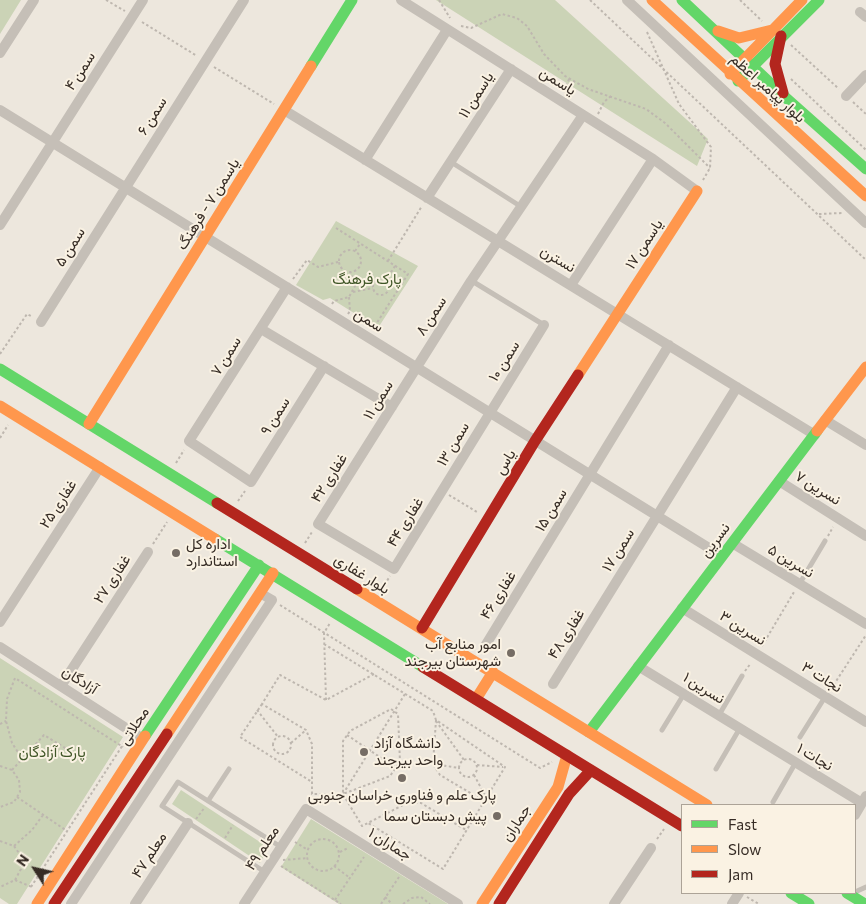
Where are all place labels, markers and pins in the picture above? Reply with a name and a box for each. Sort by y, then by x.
place label: اداره کل استاندارد [186,535,238,570]
marker: اداره کل استاندارد [170,547,182,559]
place label: امور منابع آب شهرستان بیرجند [404,635,501,670]
marker: امور منابع آب شهرستان بیرجند [505,647,517,659]
place label: دانشگاه آزاد واحد بیرجند [374,734,443,769]
marker: دانشگاه آزاد واحد بیرجند [358,746,370,758]
marker: پارک علم و فناوری خراسان جنوبی [396,772,408,784]
place label: پارک علم و فناوری خراسان جنوبی [308,786,496,804]
place label: پیش دبستان سما [384,807,487,825]
marker: پیش دبستان سما [491,810,503,822]

